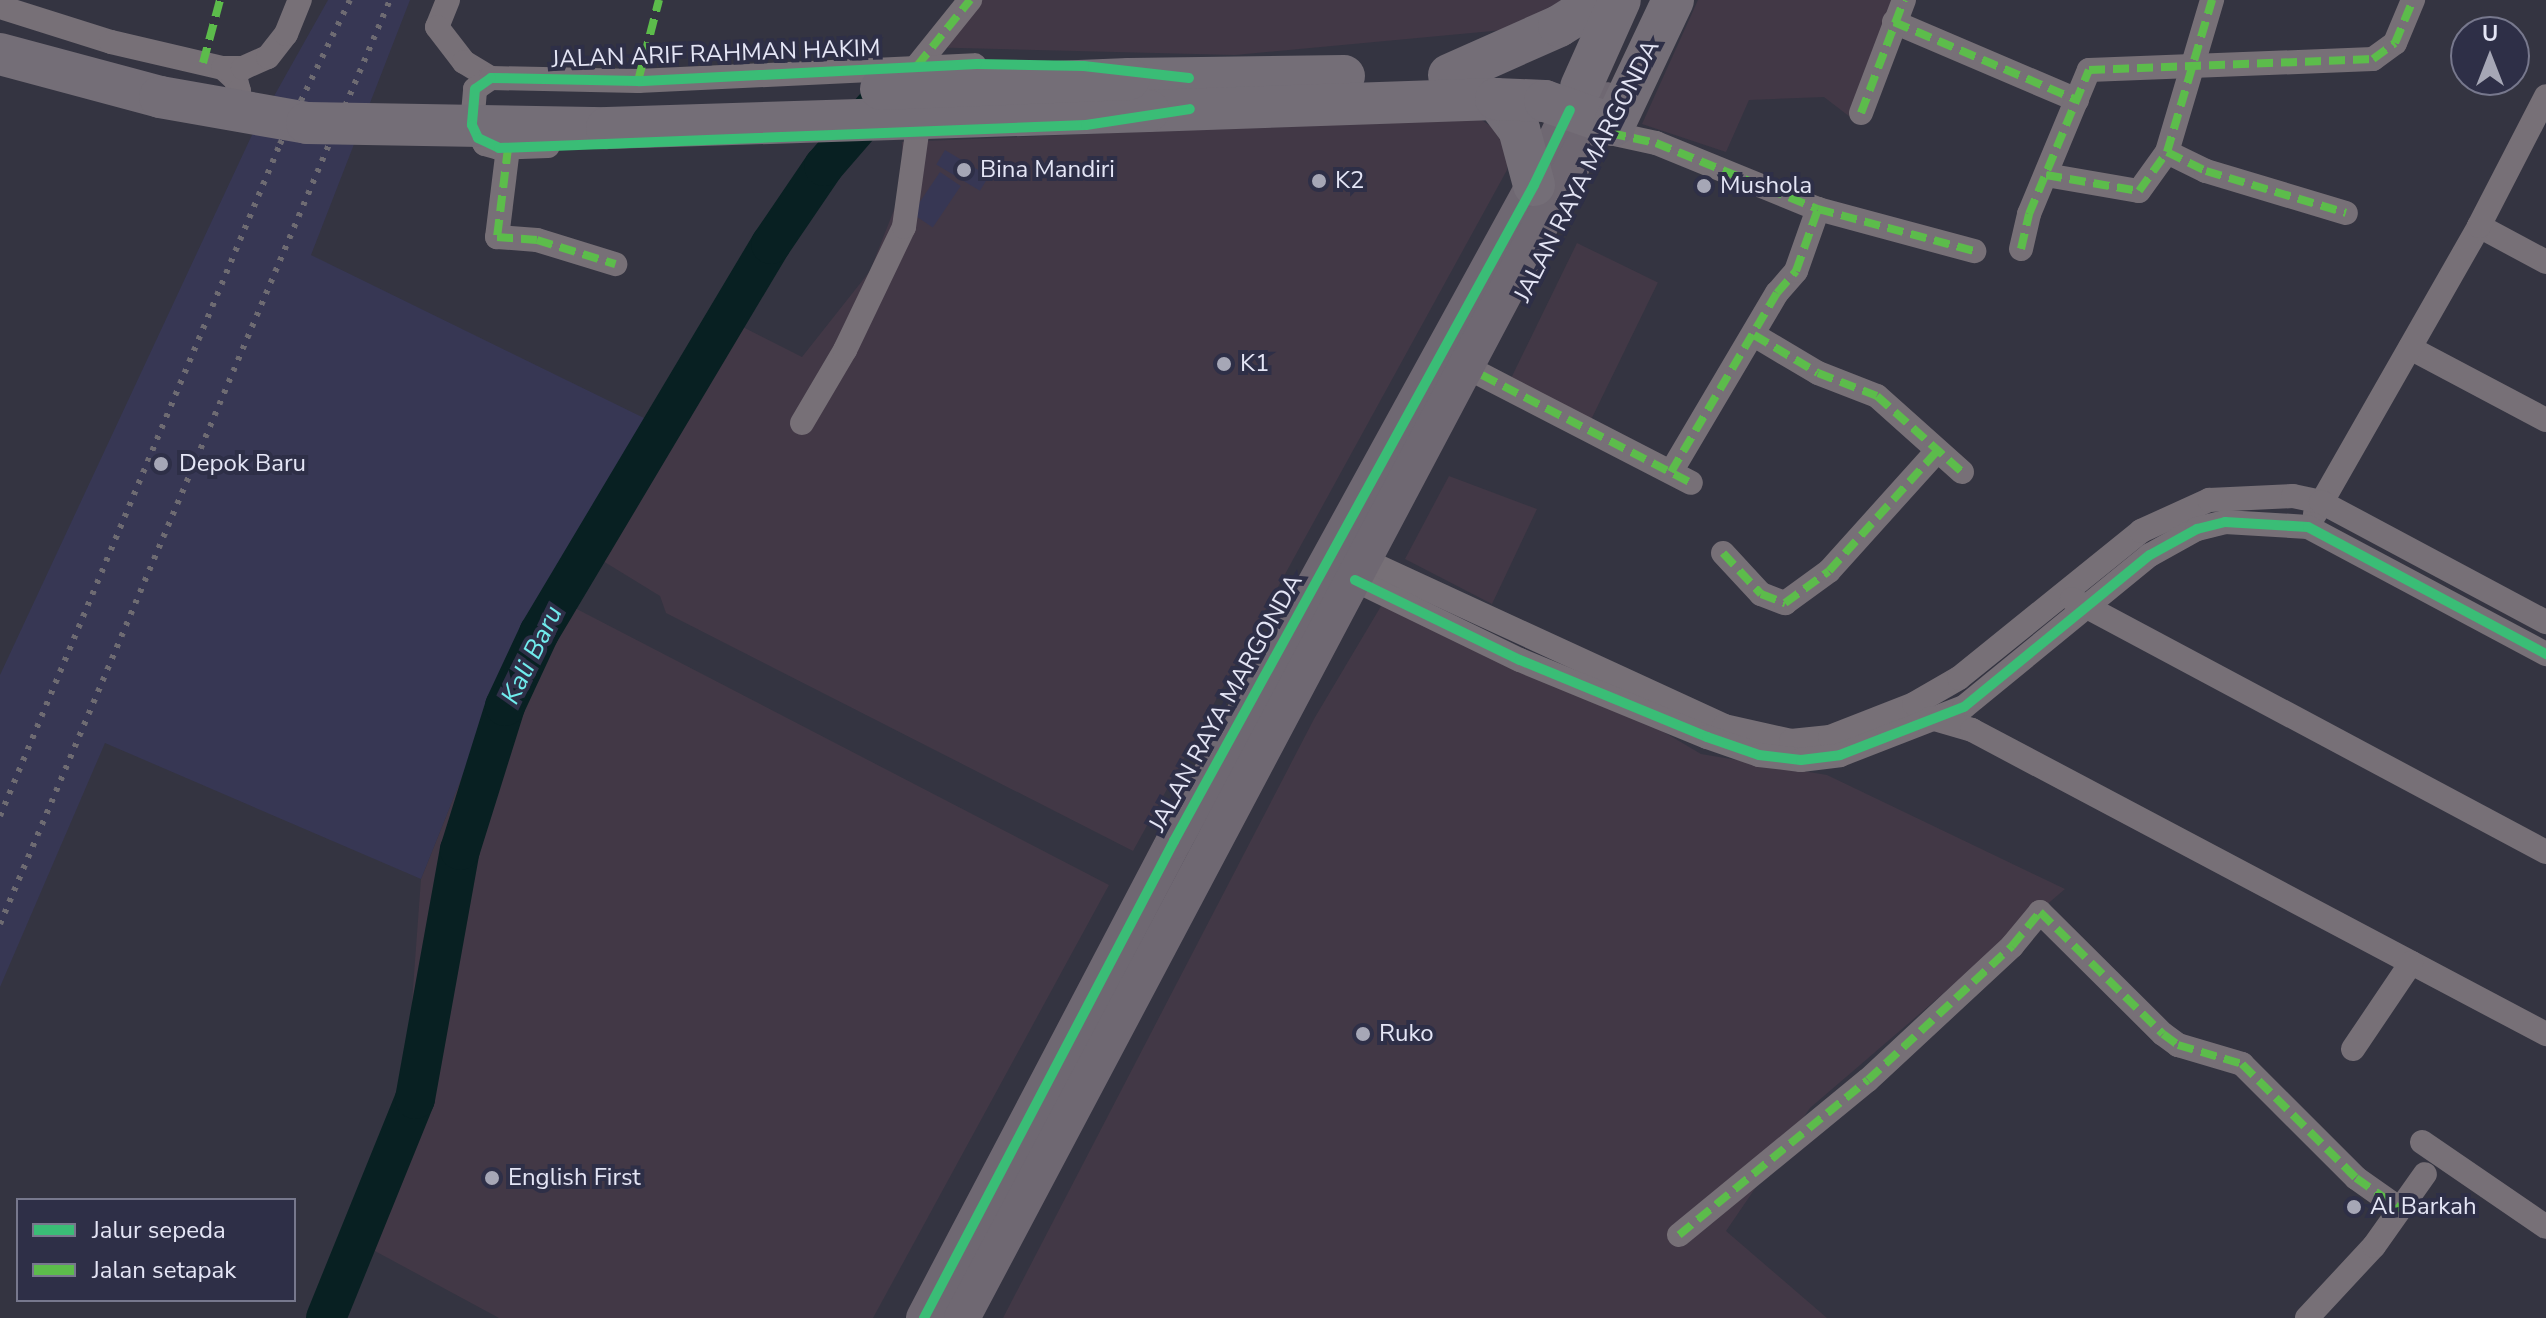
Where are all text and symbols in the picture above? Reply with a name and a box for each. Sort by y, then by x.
north arrow [2450,16,2530,96]
text: U [2482,19,2498,49]
street label: JALAN ARIF RAHMAN HAKIM [551,34,881,74]
street label: JALAN RAYA MARGONDA [1508,35,1666,307]
place label: Bina Mandiri [980,156,1115,184]
marker: Bina Mandiri [955,161,973,179]
place label: K2 [1335,167,1364,195]
marker: K2 [1310,172,1328,190]
place label: Mushola [1720,172,1812,200]
marker: Mushola [1695,177,1713,195]
place label: K1 [1240,350,1269,378]
marker: K1 [1215,355,1233,373]
place label: Depok Baru [179,450,306,478]
marker: Depok Baru [150,453,172,475]
street label: JALAN RAYA MARGONDA [1143,569,1309,837]
water label: Kali Baru [495,601,569,709]
place label: Ruko [1379,1020,1434,1048]
marker: Ruko [1354,1025,1372,1043]
place label: English First [508,1164,641,1192]
marker: English First [483,1169,501,1187]
place label: Al Barkah [2370,1193,2477,1221]
legend [16,1198,296,1302]
marker: Al Barkah [2345,1198,2363,1216]
text: Jalur sepeda [92,1214,226,1246]
text: Jalan setapak [92,1254,236,1286]

